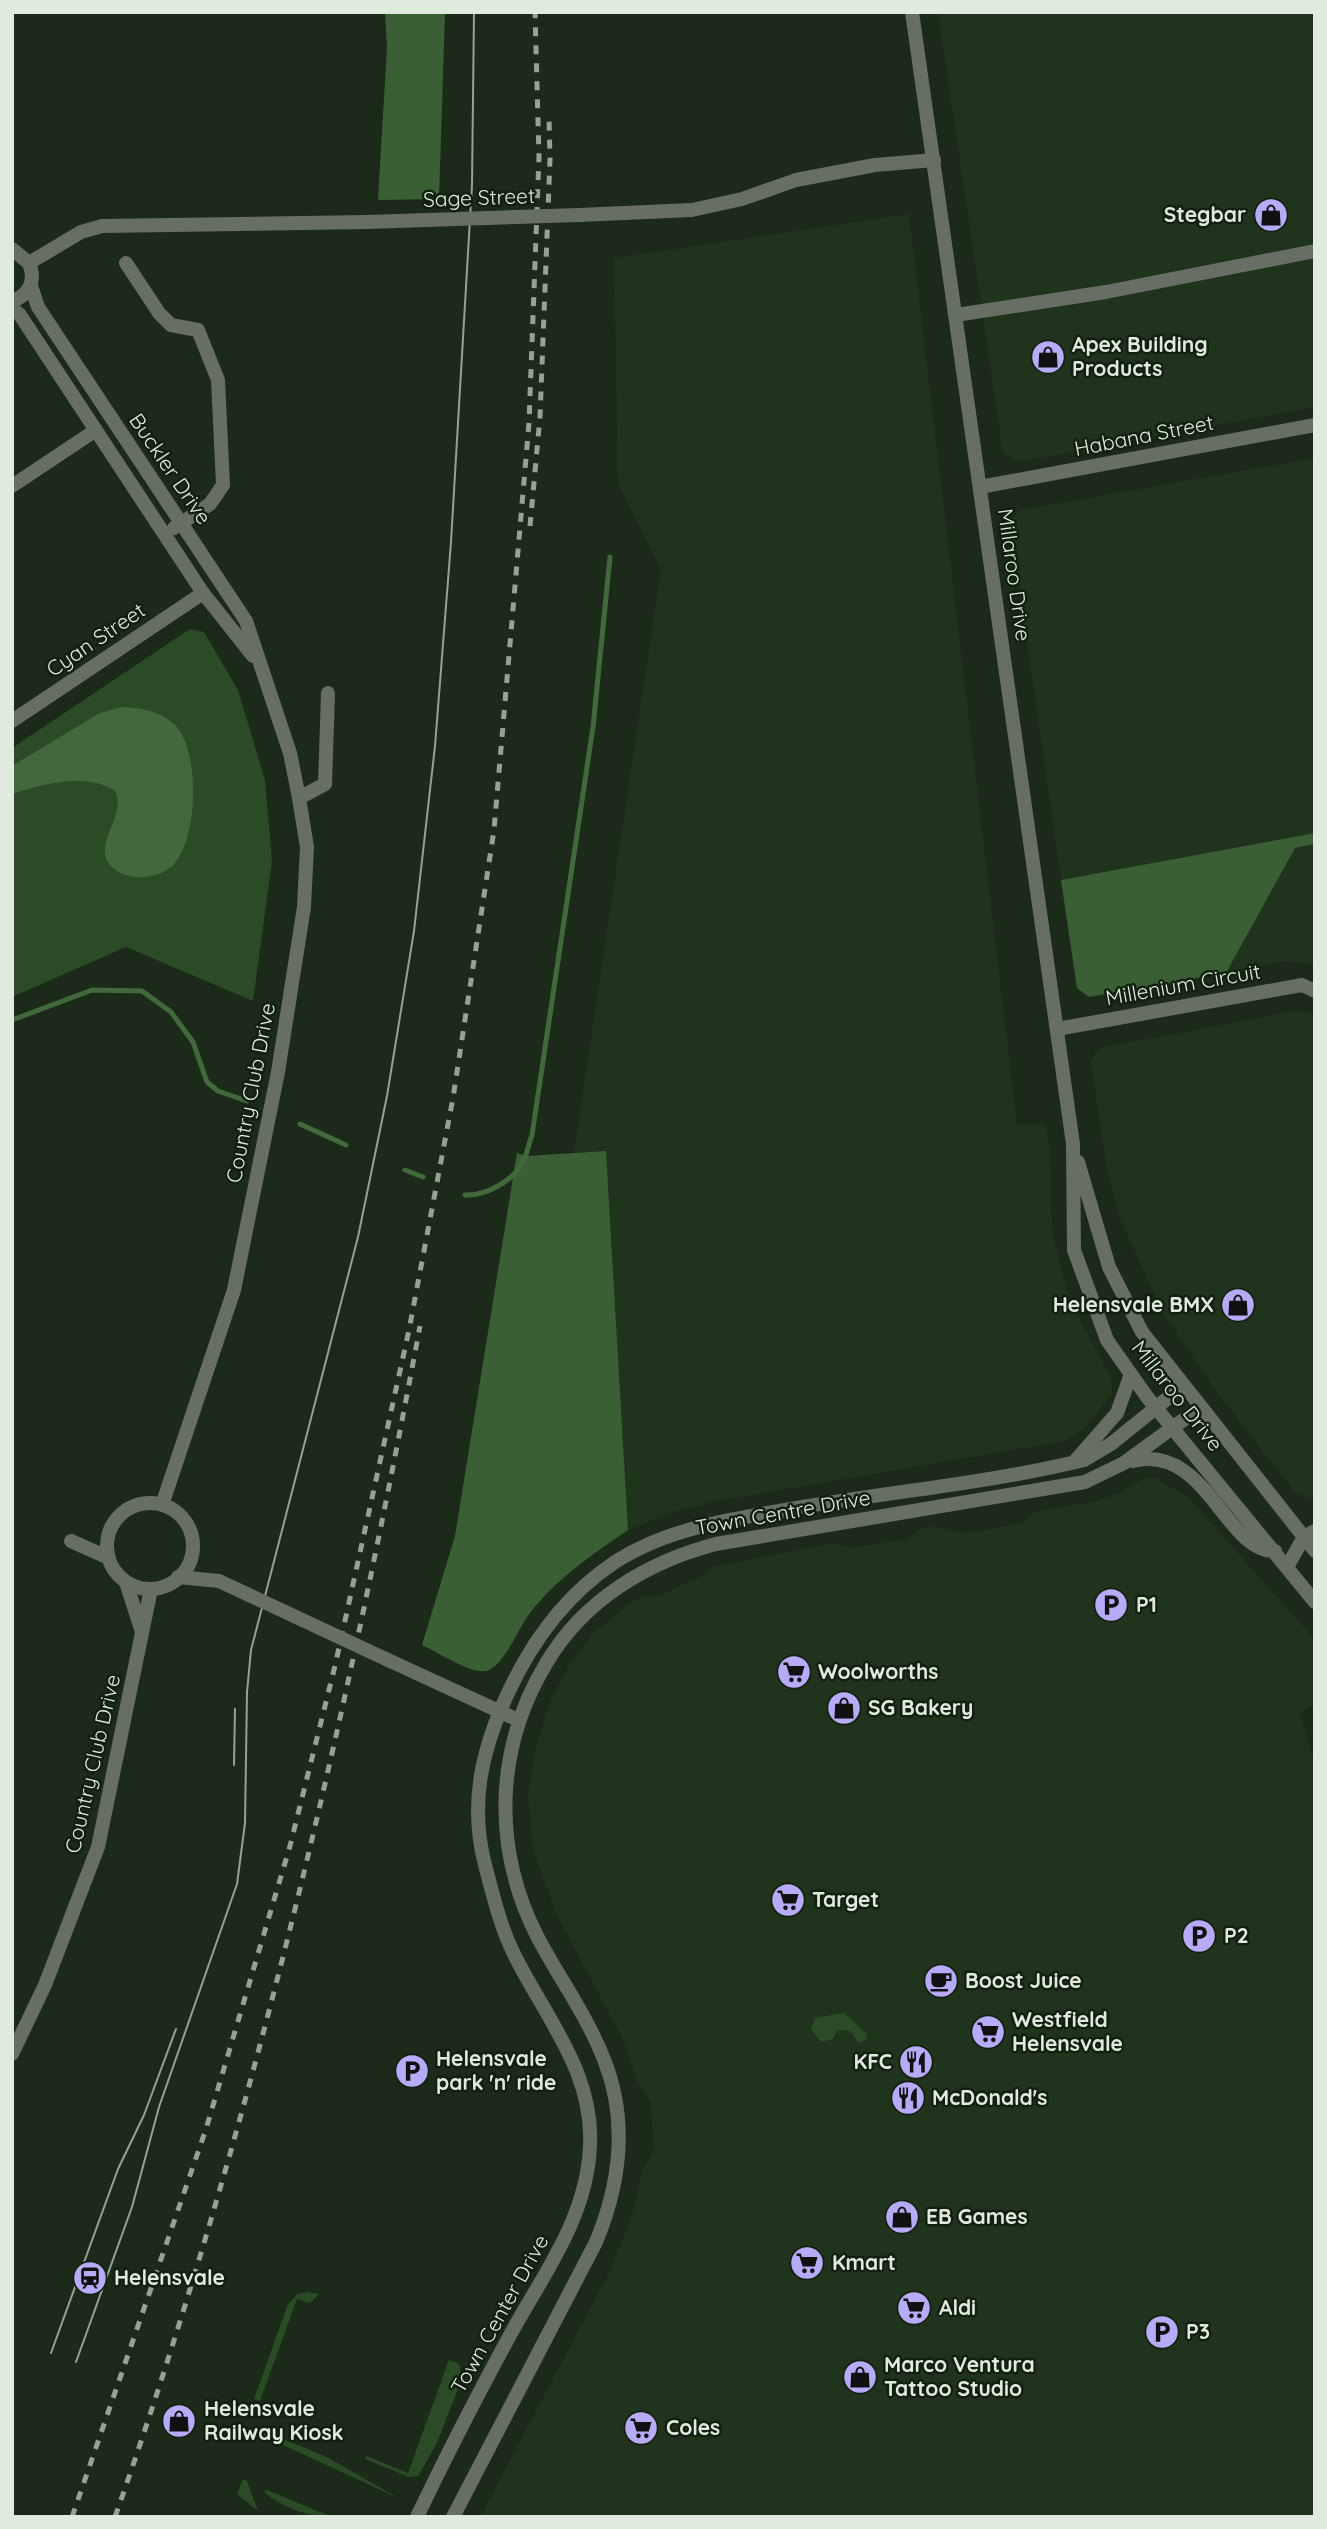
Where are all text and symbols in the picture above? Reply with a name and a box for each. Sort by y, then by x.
street label: Sage Street [422,182,535,212]
shop icon: Stegbar [1252,196,1290,234]
place label: Stegbar [1164,201,1246,227]
place label: Apex Building Products [1072,331,1208,381]
shop icon: Apex Building Products [1029,338,1067,376]
street label: Buckler Drive [124,408,218,529]
street label: Habana Street [1072,409,1216,461]
street label: Millaroo Drive [993,507,1037,643]
street label: Cyan Street [41,597,150,682]
street label: Millenium Circuit [1103,958,1262,1010]
street label: Country Club Drive [220,1001,280,1185]
shop icon: Helensvale BMX [1219,1286,1257,1324]
place label: Helensvale BMX [1053,1291,1214,1317]
street label: Millaroo Drive [1126,1335,1229,1456]
street label: Town Centre Drive [693,1484,872,1540]
parking icon: P1 [1092,1586,1130,1624]
place label: P1 [1136,1591,1157,1617]
supermarket icon: Woolworths [775,1653,813,1691]
place label: Woolworths [818,1658,938,1684]
street label: Country Club Drive [59,1672,125,1856]
shop icon: SG Bakery [825,1689,863,1727]
place label: SG Bakery [868,1694,973,1720]
supermarket icon: Target [769,1881,807,1919]
place label: Target [812,1886,879,1912]
parking icon: P2 [1180,1917,1218,1955]
place label: P2 [1224,1922,1249,1948]
cafe icon: Boost Juice [922,1962,960,2000]
place label: Boost Juice [965,1967,1082,1993]
place label: Westfield Helensvale [1012,2006,1123,2056]
supermarket icon: Westfield Helensvale [969,2013,1007,2051]
restaurant icon: KFC [897,2043,935,2081]
place label: Helensvale park 'n' ride [436,2045,556,2095]
place label: KFC [853,2048,892,2074]
parking icon: Helensvale park 'n' ride [393,2052,431,2090]
restaurant icon: McDonald's [889,2079,927,2117]
place label: McDonald's [932,2084,1047,2110]
shop icon: EB Games [883,2198,921,2236]
place label: EB Games [926,2203,1028,2229]
street label: Town Center Drive [445,2230,554,2397]
supermarket icon: Kmart [788,2244,826,2282]
place label: Kmart [832,2249,896,2275]
station icon: Helensvale [71,2259,109,2297]
place label: Helensvale [114,2264,225,2290]
supermarket icon: Aldi [895,2289,933,2327]
place label: Aldi [939,2294,976,2320]
parking icon: P3 [1143,2313,1181,2351]
place label: P3 [1186,2318,1210,2344]
place label: Marco Ventura Tattoo Studio [884,2351,1035,2401]
shop icon: Marco Ventura Tattoo Studio [841,2358,879,2396]
place label: Helensvale Railway Kiosk [204,2395,344,2445]
shop icon: Helensvale Railway Kiosk [160,2402,198,2440]
supermarket icon: Coles [622,2409,660,2447]
place label: Coles [666,2414,720,2440]

